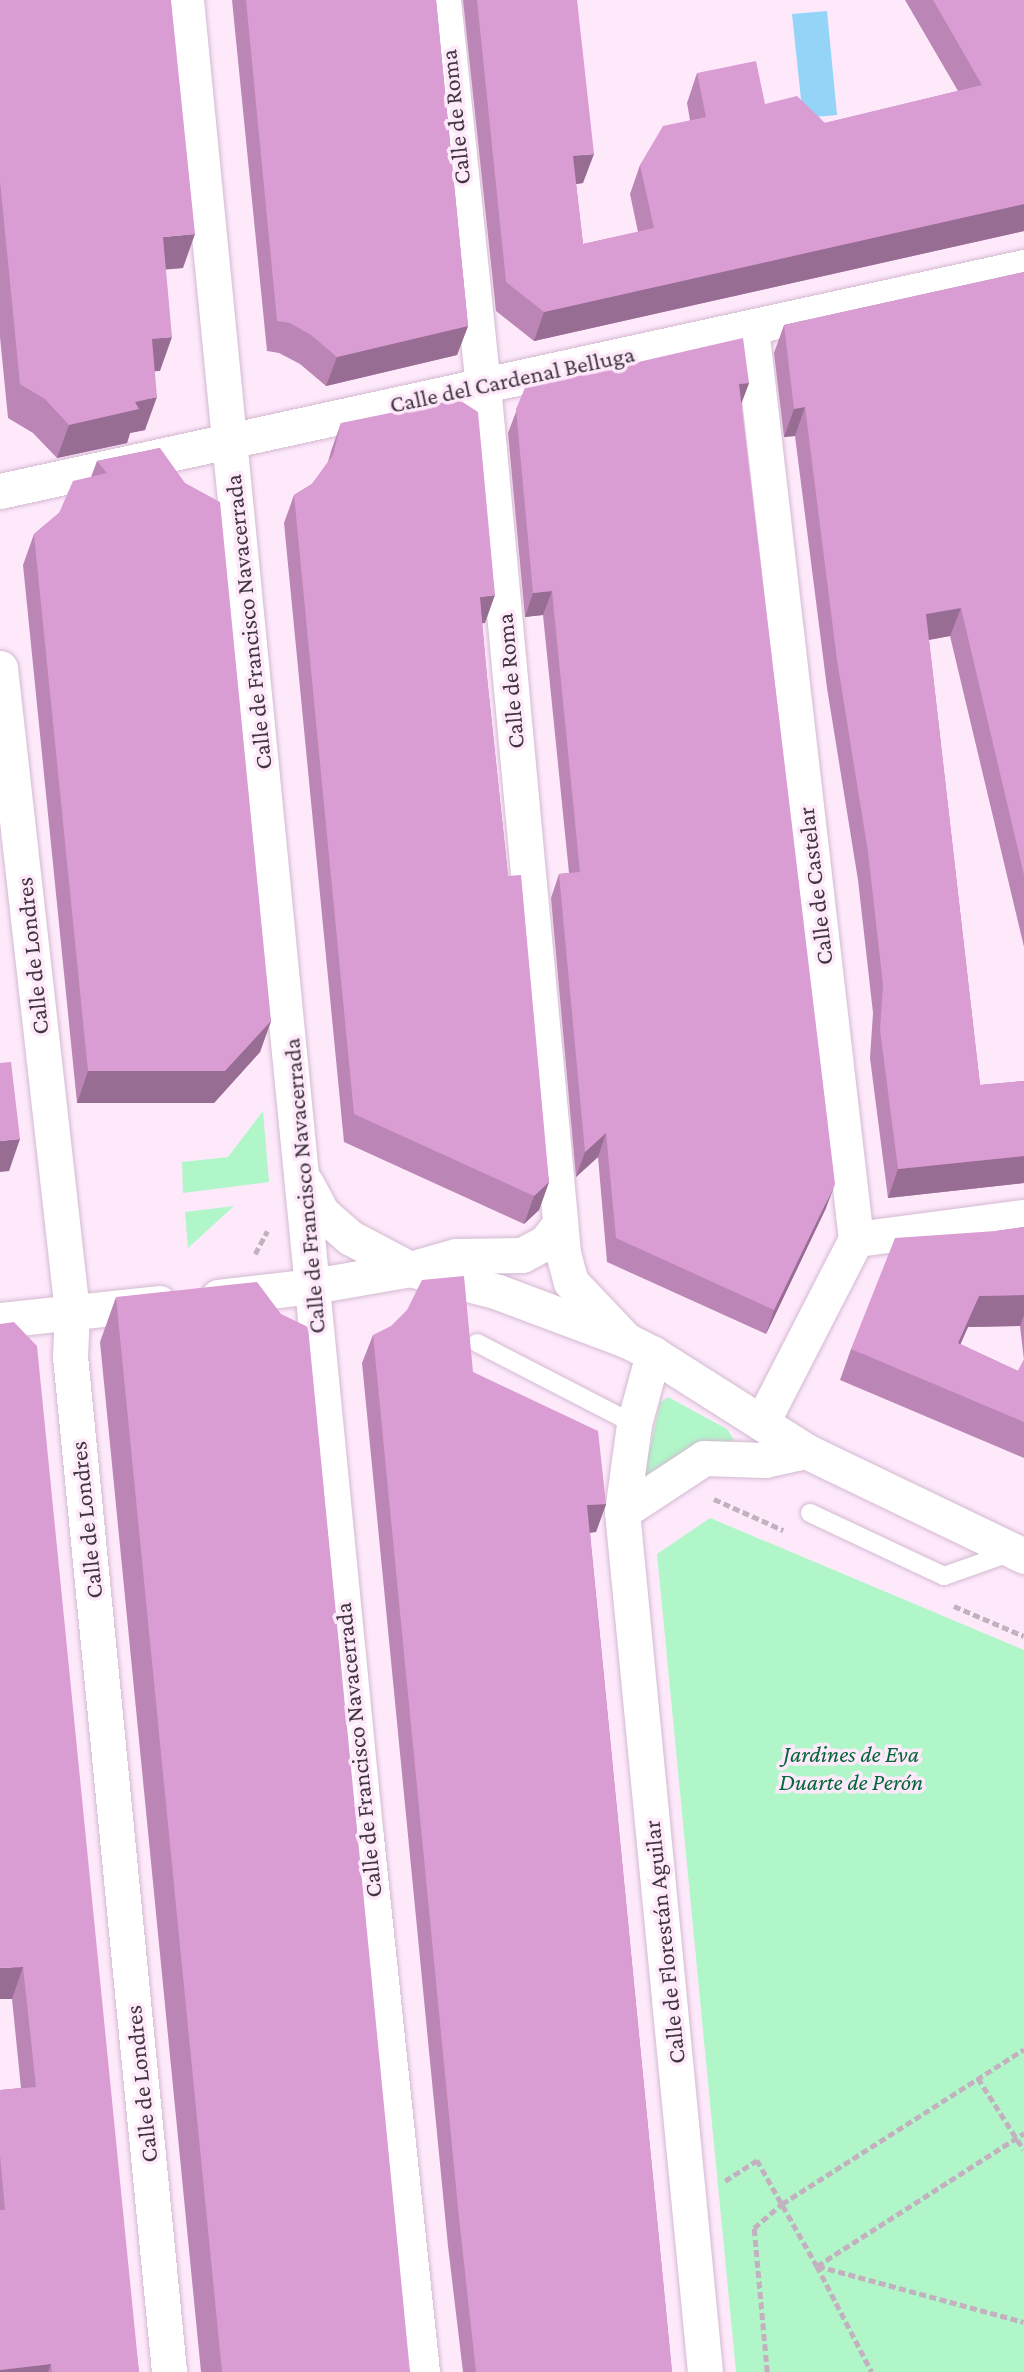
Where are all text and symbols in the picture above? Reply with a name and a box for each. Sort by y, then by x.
street label: Calle de Roma [434,48,476,186]
street label: Calle del Cardenal Belluga [387,339,637,419]
street label: Calle de Francisco Navacerrada [218,473,278,771]
street label: Calle de Roma [490,612,530,750]
street label: Calle de Castelar [791,805,839,967]
street label: Calle de Londres [9,876,55,1036]
street label: Calle de Francisco Navacerrada [277,1037,331,1335]
street label: Calle de Londres [63,1440,109,1600]
street label: Calle de Francisco Navacerrada [328,1601,388,1899]
park label: Jardines de Eva Duarte de Perón [779,1740,923,1796]
street label: Calle de Florestán Aguilar [637,1819,691,2065]
street label: Calle de Londres [118,2004,164,2164]

